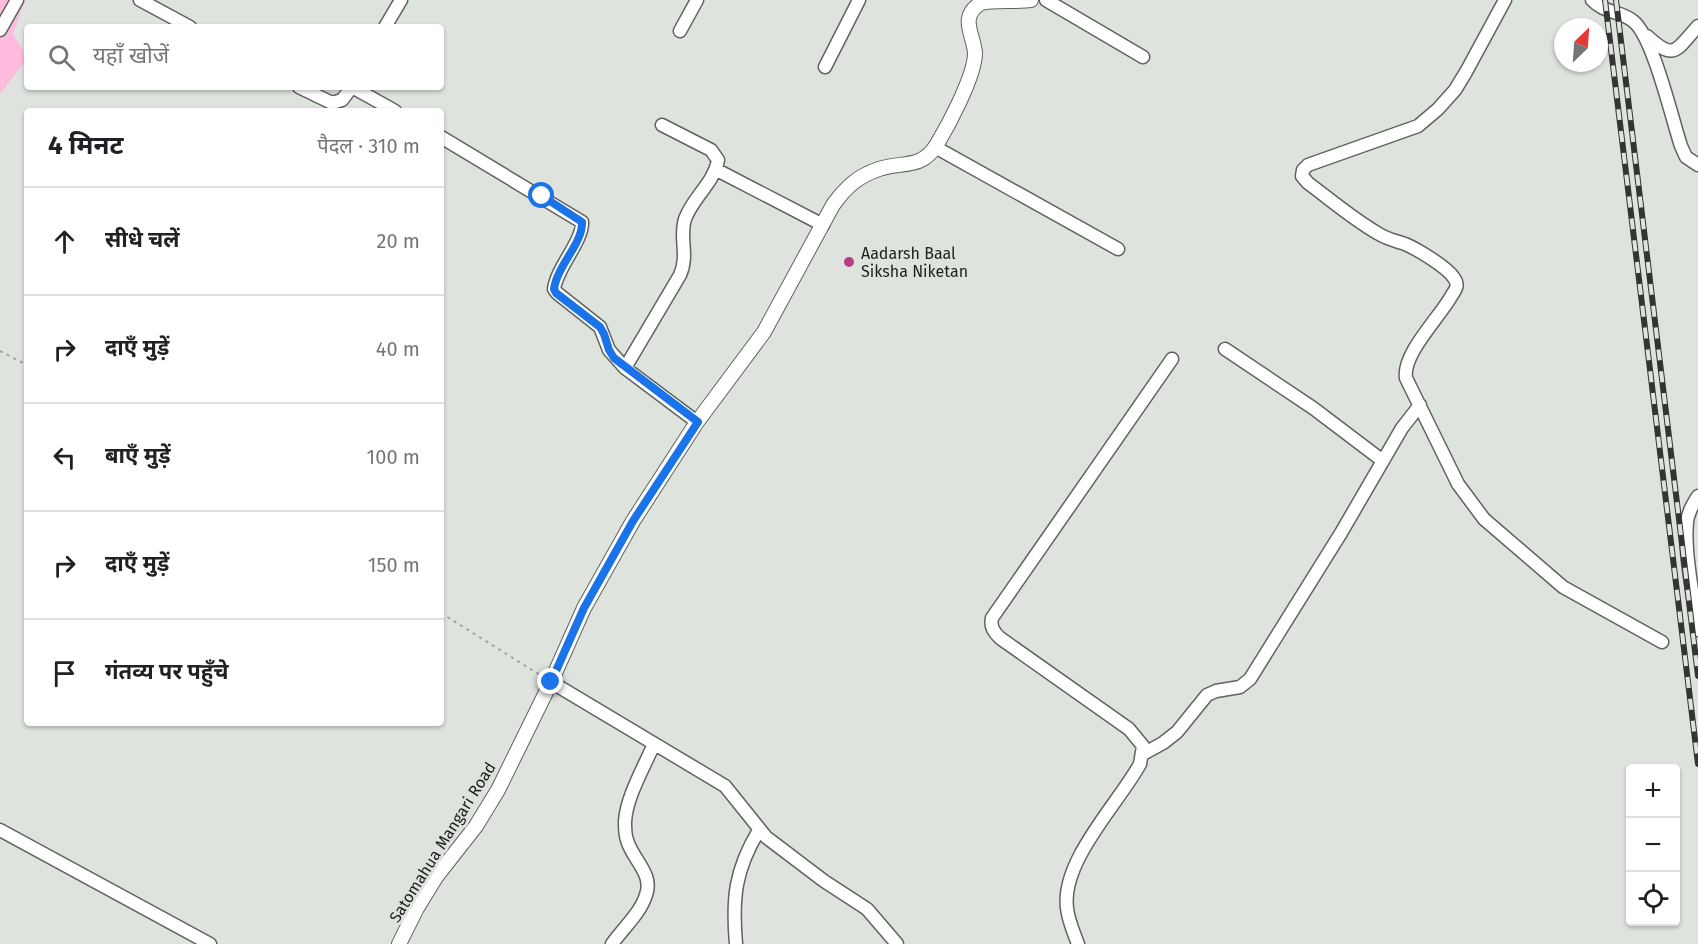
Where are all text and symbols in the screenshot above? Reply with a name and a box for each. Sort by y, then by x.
north arrow [1554,18,1608,72]
search box [24,24,444,90]
icon: search [45,41,78,74]
text: यहाँ खोजें [93,42,169,69]
text: 4 मिनट [48,130,123,161]
text: पैदल · 310 m [317,134,420,158]
route start [528,182,554,208]
icon: ahead [48,225,81,258]
text: सीधे चलें [105,226,180,253]
text: 20 m [377,229,420,253]
place label: Aadarsh Baal Siksha Niketan [861,244,968,281]
marker: Aadarsh Baal Siksha Niketan [842,255,856,269]
icon: right [48,333,81,366]
text: दाएँ मुड़ें [105,334,169,361]
text: 40 m [376,337,420,361]
icon: left [48,441,81,474]
text: बाएँ मुड़ें [105,442,171,469]
text: 100 m [367,445,420,469]
icon: right [48,549,81,582]
text: दाएँ मुड़ें [105,550,169,577]
text: 150 m [368,553,420,577]
icon: arrive [48,657,81,690]
text: गंतव्य पर पहुँचे [105,658,229,685]
route end [537,668,563,694]
street label: Satomahua Mangari Road [385,759,500,926]
map controls [1626,764,1680,926]
button: + [1626,764,1680,818]
button: − [1626,818,1680,872]
button: locate [1626,872,1680,926]

